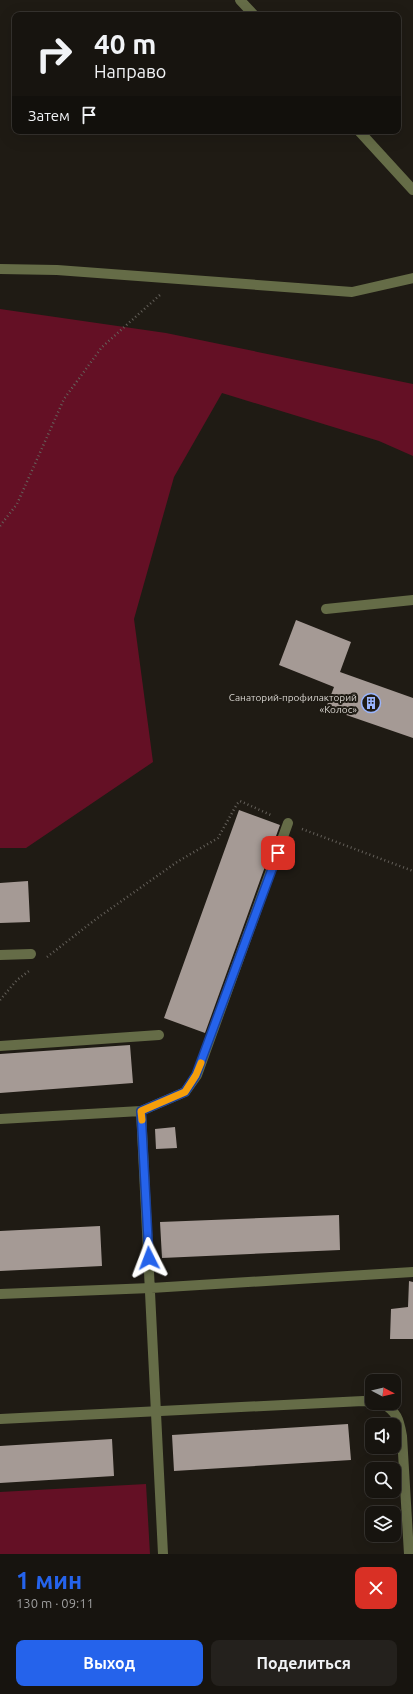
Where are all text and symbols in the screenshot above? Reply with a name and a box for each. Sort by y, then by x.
icon: right [28,28,80,80]
text: 40 m [94,28,156,59]
text: Направо [94,61,166,81]
icon: arrive [78,104,100,126]
text: Затем [28,107,70,124]
place label: Санаторий-профилакторий «Колос» [229,692,357,715]
building icon: Санаторий-профилакторий «Колос» [360,692,382,714]
pin [261,836,295,870]
icon: arrive [267,842,289,864]
position arrow [128,1237,170,1279]
north arrow [365,1374,401,1410]
map controls [365,1374,401,1542]
button: sound [365,1418,401,1454]
button: search [365,1462,401,1498]
button: layers [365,1506,401,1542]
text: 1 мин [16,1567,82,1594]
button: close [355,1567,397,1609]
text: 130 m · 09:11 [16,1596,94,1610]
button: Выход [16,1640,203,1686]
button: Поделиться [211,1640,397,1686]

